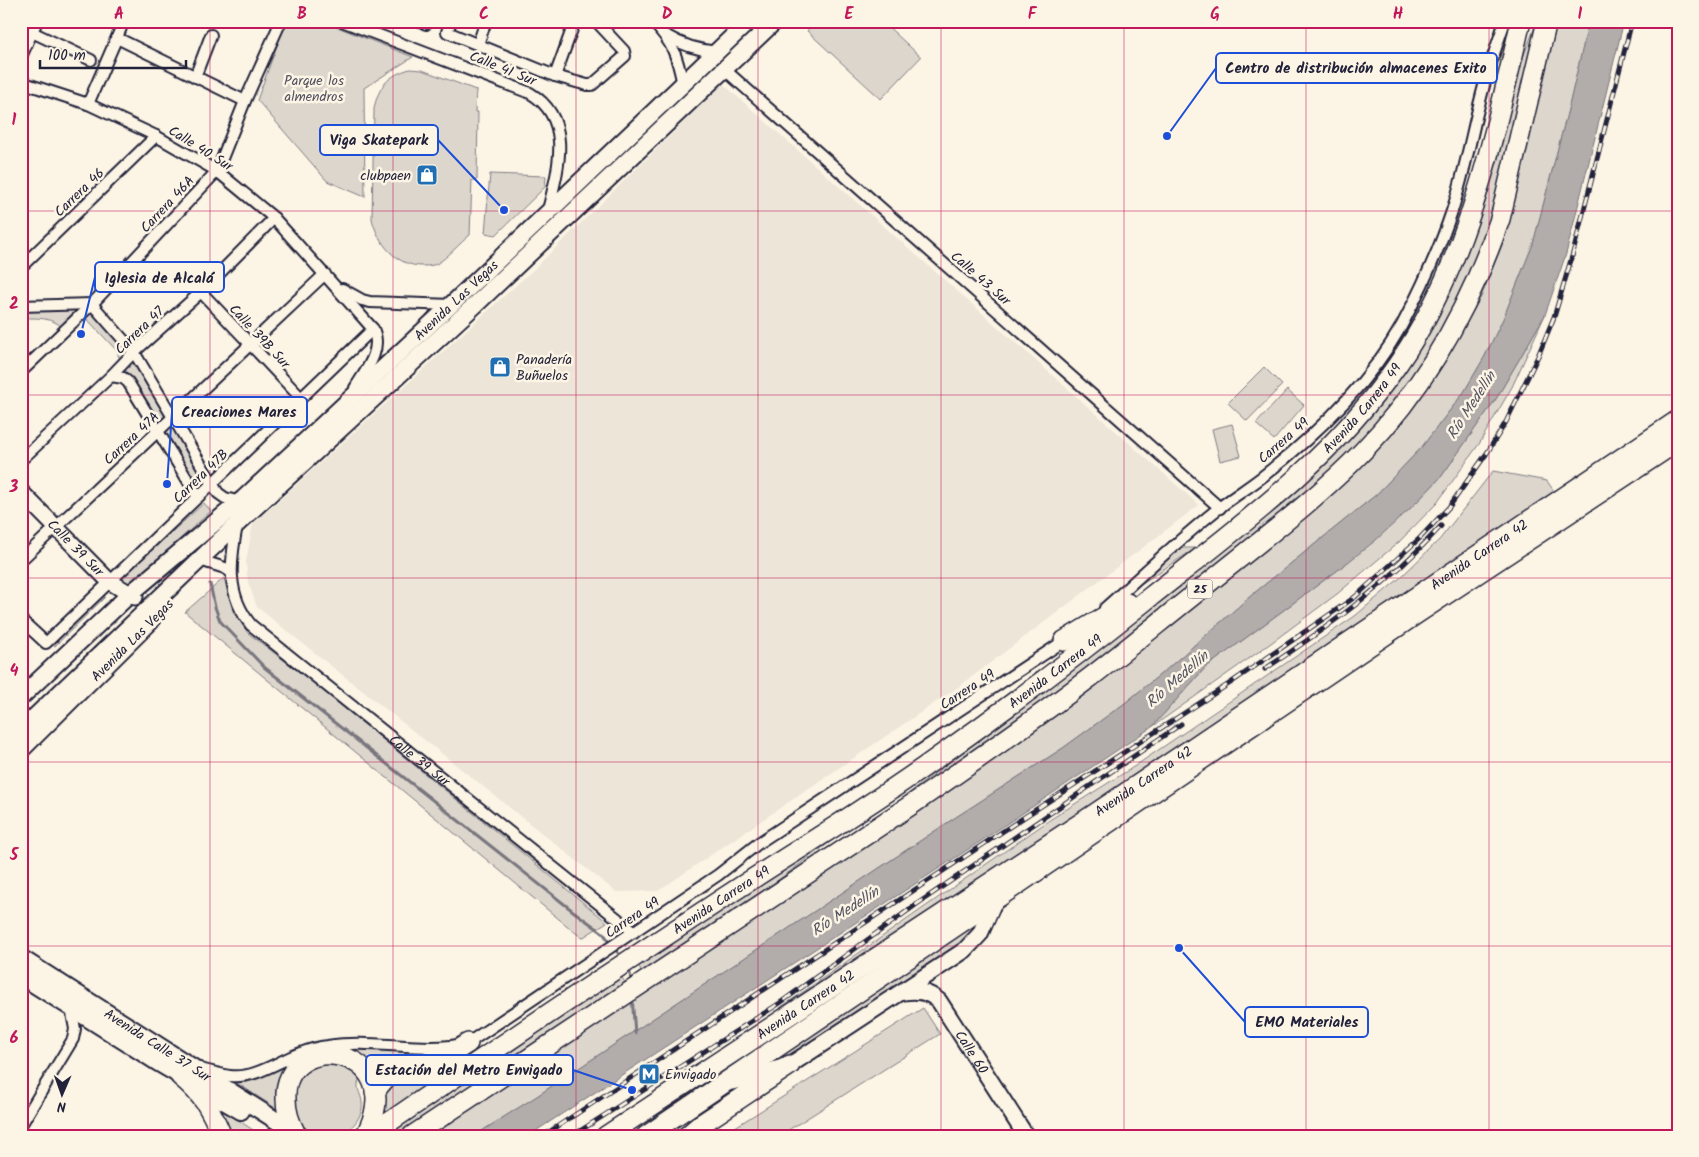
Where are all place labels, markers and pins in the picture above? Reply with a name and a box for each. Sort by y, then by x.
callout: Centro de distribución almacenes Exito [1216,53,1497,83]
callout: Viga Skatepark [320,125,438,155]
shop icon: clubpaen [415,163,439,187]
place label: clubpaen [360,165,411,187]
callout: Iglesia de Alcalá [95,262,224,292]
place label: Panadería Buñuelos [516,349,572,387]
shop icon: Panadería Buñuelos [488,355,512,379]
callout: Creaciones Mares [172,397,307,427]
callout: EMO Materiales [1245,1007,1368,1037]
callout: Estación del Metro Envigado [366,1055,573,1085]
metro station icon: Envigado [637,1062,661,1086]
place label: Envigado [665,1064,716,1086]

